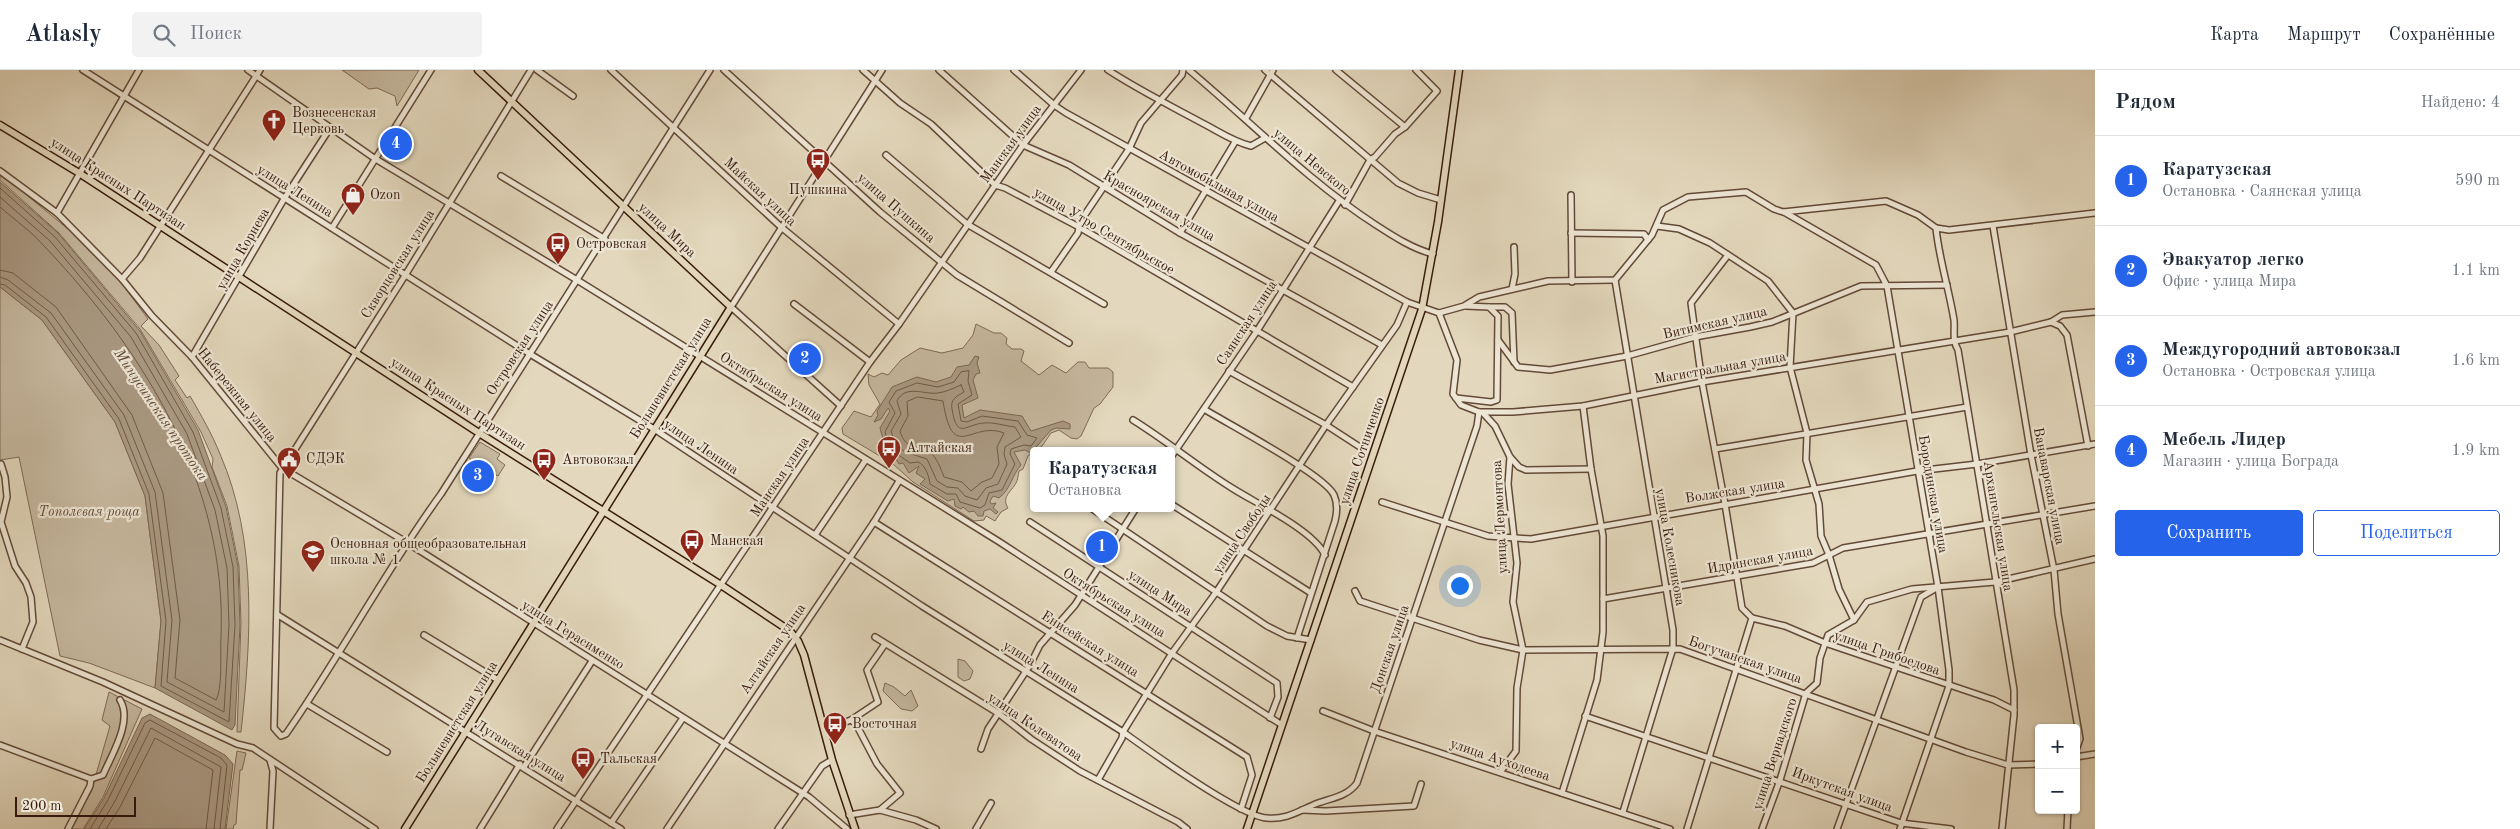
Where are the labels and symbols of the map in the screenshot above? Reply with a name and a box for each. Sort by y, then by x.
street label: Манская улица [978,102,1044,186]
place label: Вознесенская Церковь [292,106,376,136]
church icon: Вознесенская Церковь [261,108,287,142]
pin: 4 [380,125,412,163]
street label: улица Невского [1271,126,1353,198]
street label: улица Красных Партизан [48,135,188,233]
bus stop icon: Пушкина [805,147,831,181]
street label: Автомобильная улица [1157,147,1281,225]
street label: Майская улица [721,155,799,229]
street label: улица Ленина [254,162,336,220]
street label: Красноярская улица [1101,168,1217,244]
street label: улица Пушкина [854,171,938,245]
shop icon: Ozon [340,182,366,216]
place label: Пушкина [789,183,847,197]
street label: улица Утро Сентябрьское [1031,185,1177,277]
place label: Ozon [370,188,401,202]
street label: улица Мира [635,200,699,260]
street label: улица Корнева [214,206,272,292]
street label: Скворцовская улица [359,207,437,321]
bus stop icon: Островская [545,231,571,265]
place label: Островская [576,237,647,251]
street label: Саянская улица [1214,278,1280,368]
street label: Островская улица [484,298,556,398]
street label: Витимская улица [1662,304,1769,342]
street label: Большевистская улица [628,315,714,441]
pin: 2 [789,340,821,378]
street label: Набережная улица [195,345,279,445]
water label: Минусинская протока [110,346,210,484]
street label: Магистральная улица [1653,349,1787,386]
street label: Октябрьская улица [717,350,825,424]
street label: улица Красных Партизан [388,355,528,453]
street label: улица Сотниченко [1337,395,1387,507]
street label: улица Ленина [661,417,741,477]
street label: Ванаварская улица [2031,426,2067,546]
street label: Манская улица [748,434,812,520]
street label: Бородинская улица [1916,434,1950,554]
bus stop icon: Алтайская [876,435,902,469]
place label: Алтайская [906,441,972,455]
public building icon: СДЭК [276,446,302,480]
bus stop icon: Автовокзал [531,447,557,481]
place label: СДЭК [306,452,345,466]
place label: Автовокзал [562,453,634,467]
pin: 3 [462,457,494,495]
street label: улица Лермонтова [1490,460,1510,574]
street label: Архангельская улица [1981,460,2015,592]
street label: Волжская улица [1684,476,1786,506]
street label: улица Колесникова [1653,487,1687,607]
street label: улица Свободы [1210,492,1274,576]
park label: Тополевая роща [38,505,140,520]
bus stop icon: Манская [679,528,705,562]
pin: 1 [1086,528,1118,566]
place label: Манская [710,534,764,548]
place label: Основная общеобразовательная школа № 1 [330,537,526,567]
school or university icon: Основная общеобразовательная школа № 1 [300,539,326,573]
street label: Идринская улица [1706,544,1814,576]
street label: Октябрьская улица [1060,566,1168,640]
street label: улица Мира [1126,567,1195,619]
your location [1447,573,1473,599]
street label: улица Герасименко [519,598,627,672]
street label: Алтайская улица [738,601,808,697]
street label: Донская улица [1368,603,1412,695]
street label: Енисейская улица [1039,608,1141,680]
street label: улица Грибоедова [1832,628,1942,678]
street label: Богучанская улица [1686,634,1804,686]
street label: улица Ленина [1000,638,1082,696]
street label: Большевистская улица [414,659,500,785]
street label: улица Колеватова [985,690,1085,764]
street label: улица Вернадского [1750,696,1800,812]
bus stop icon: Восточная [822,711,848,745]
street label: Лугавская улица [472,717,568,785]
place label: Восточная [852,717,917,731]
street label: улица Ауходеева [1448,736,1552,784]
bus stop icon: Тальская [570,746,596,780]
place label: Тальская [600,752,657,766]
street label: Иркутская улица [1790,765,1894,815]
scale bar [15,794,136,817]

